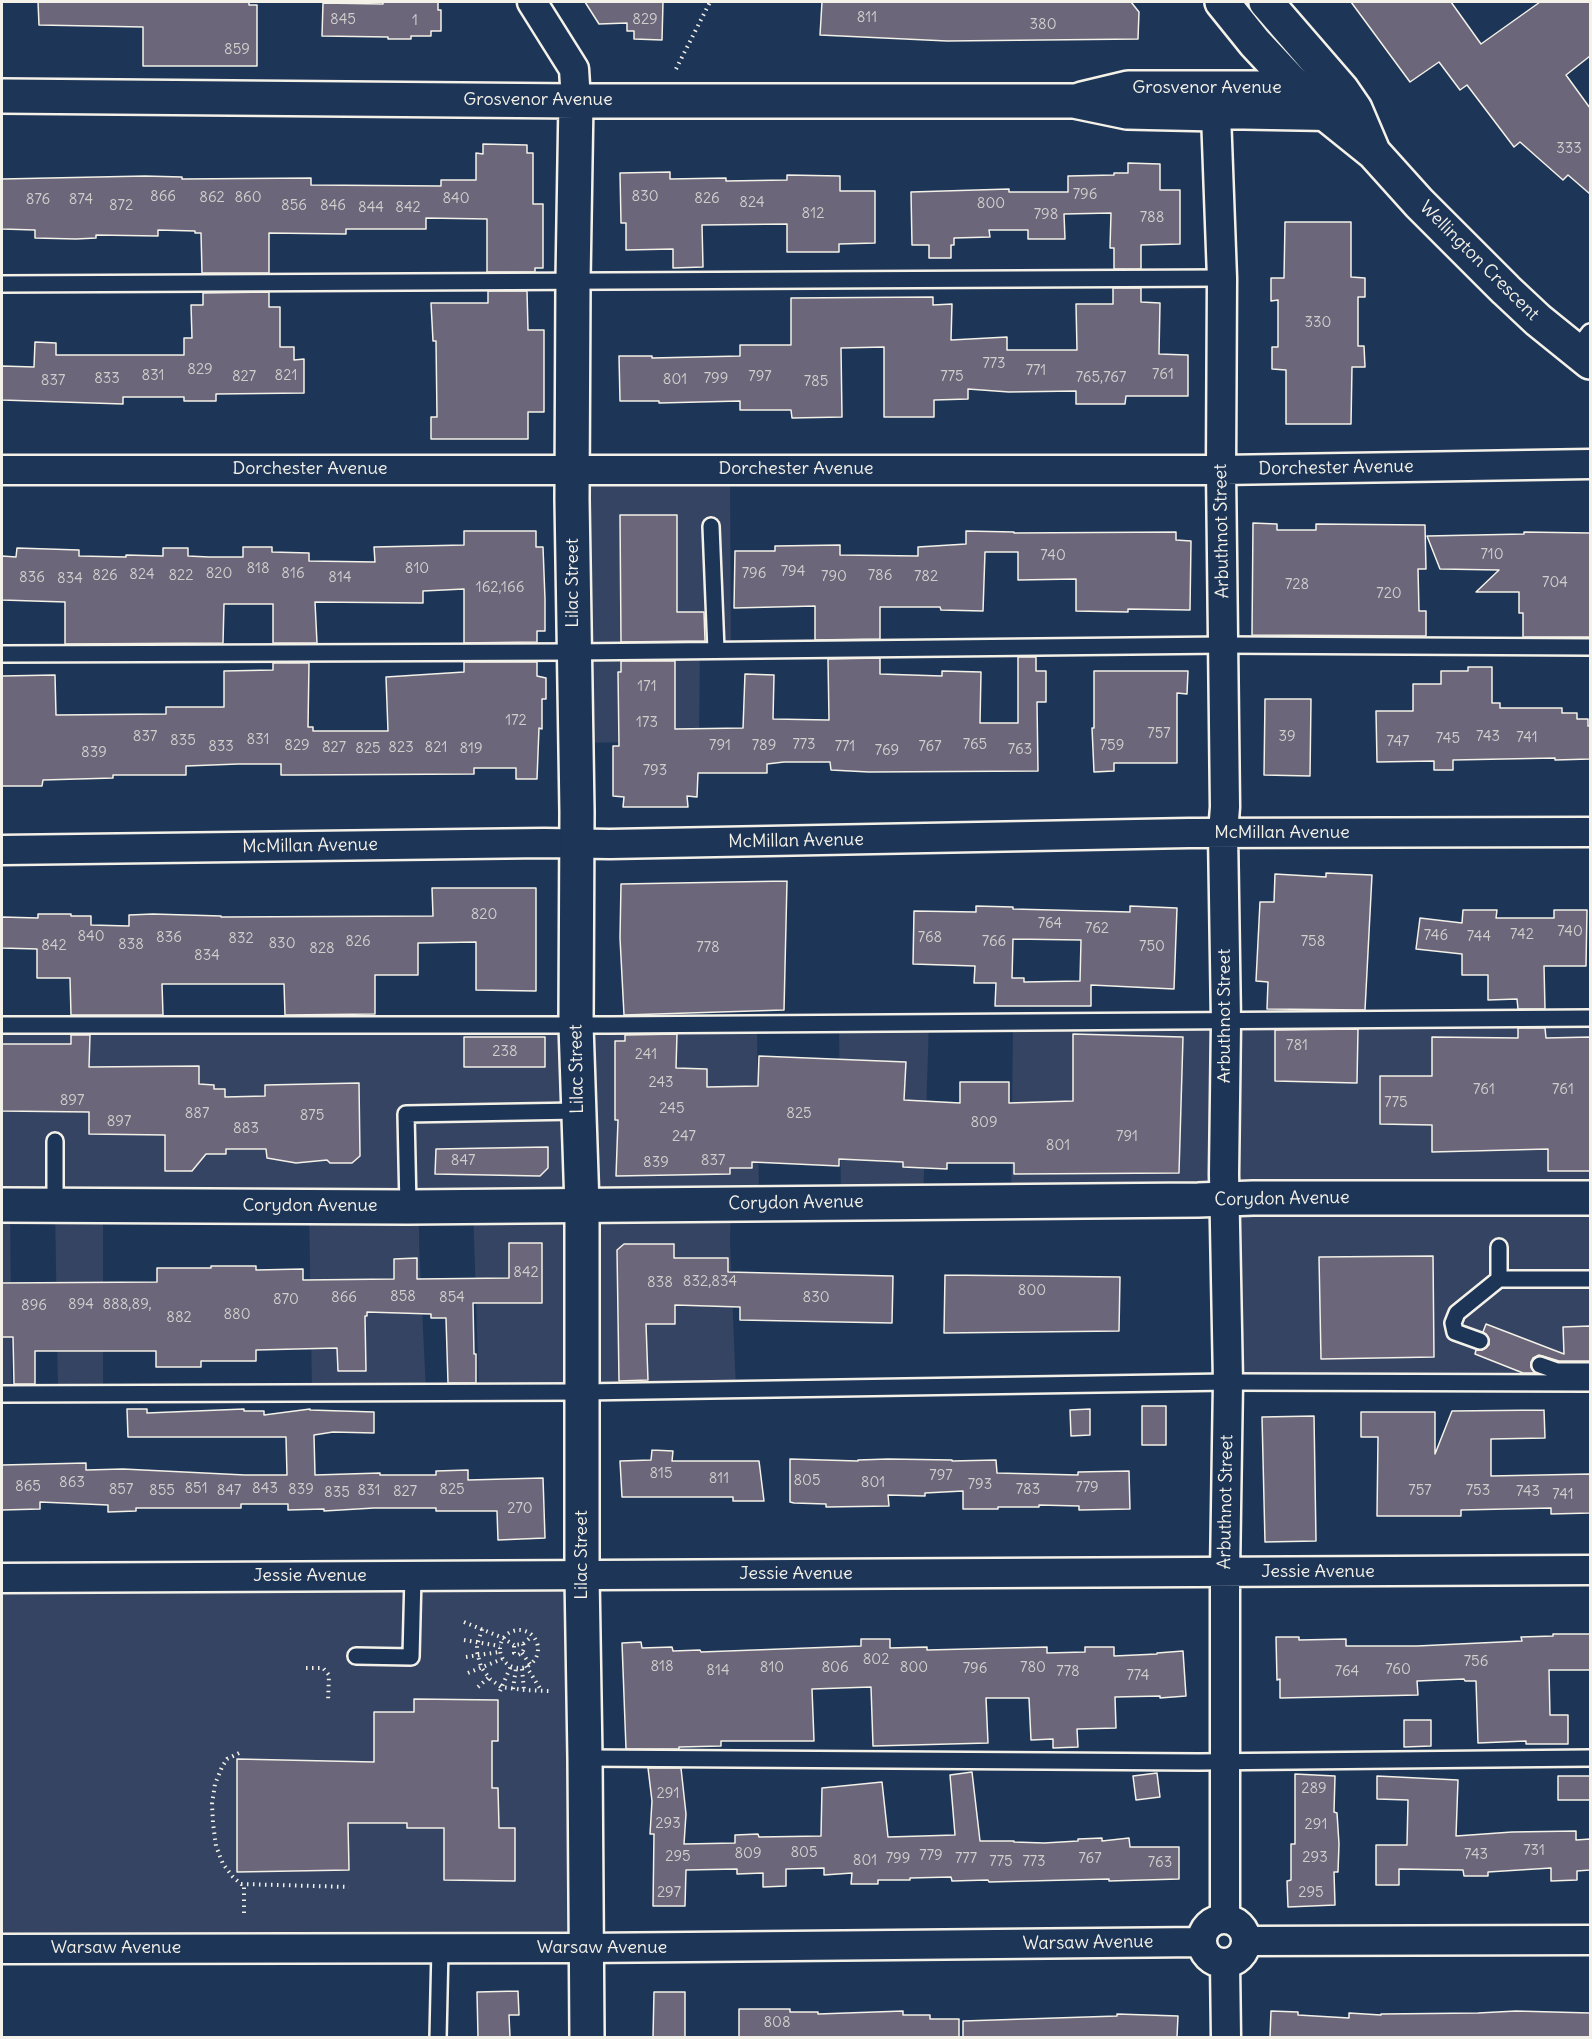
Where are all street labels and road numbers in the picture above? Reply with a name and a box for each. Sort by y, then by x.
street label: Grosvenor Avenue [1132,77,1282,99]
street label: Grosvenor Avenue [463,89,613,111]
street label: Wellington Crescent [1415,197,1543,325]
street label: Dorchester Avenue [1258,456,1414,480]
street label: Dorchester Avenue [232,458,388,480]
street label: Dorchester Avenue [718,458,874,480]
street label: Arbuthnot Street [1210,464,1234,598]
street label: Lilac Street [562,538,584,628]
street label: McMillan Avenue [1214,822,1350,844]
street label: McMillan Avenue [728,829,864,853]
street label: McMillan Avenue [242,834,378,858]
street label: Arbuthnot Street [1214,949,1236,1083]
street label: Lilac Street [565,1024,589,1114]
street label: Corydon Avenue [1214,1187,1350,1211]
street label: Corydon Avenue [728,1191,864,1215]
street label: Corydon Avenue [242,1195,378,1217]
street label: Arbuthnot Street [1214,1435,1238,1569]
street label: Lilac Street [571,1510,593,1600]
street label: Jessie Avenue [1261,1561,1375,1583]
street label: Jessie Avenue [739,1563,853,1585]
street label: Jessie Avenue [253,1565,367,1587]
street label: Warsaw Avenue [1023,1931,1153,1955]
street label: Warsaw Avenue [51,1937,181,1959]
street label: Warsaw Avenue [537,1937,667,1959]

